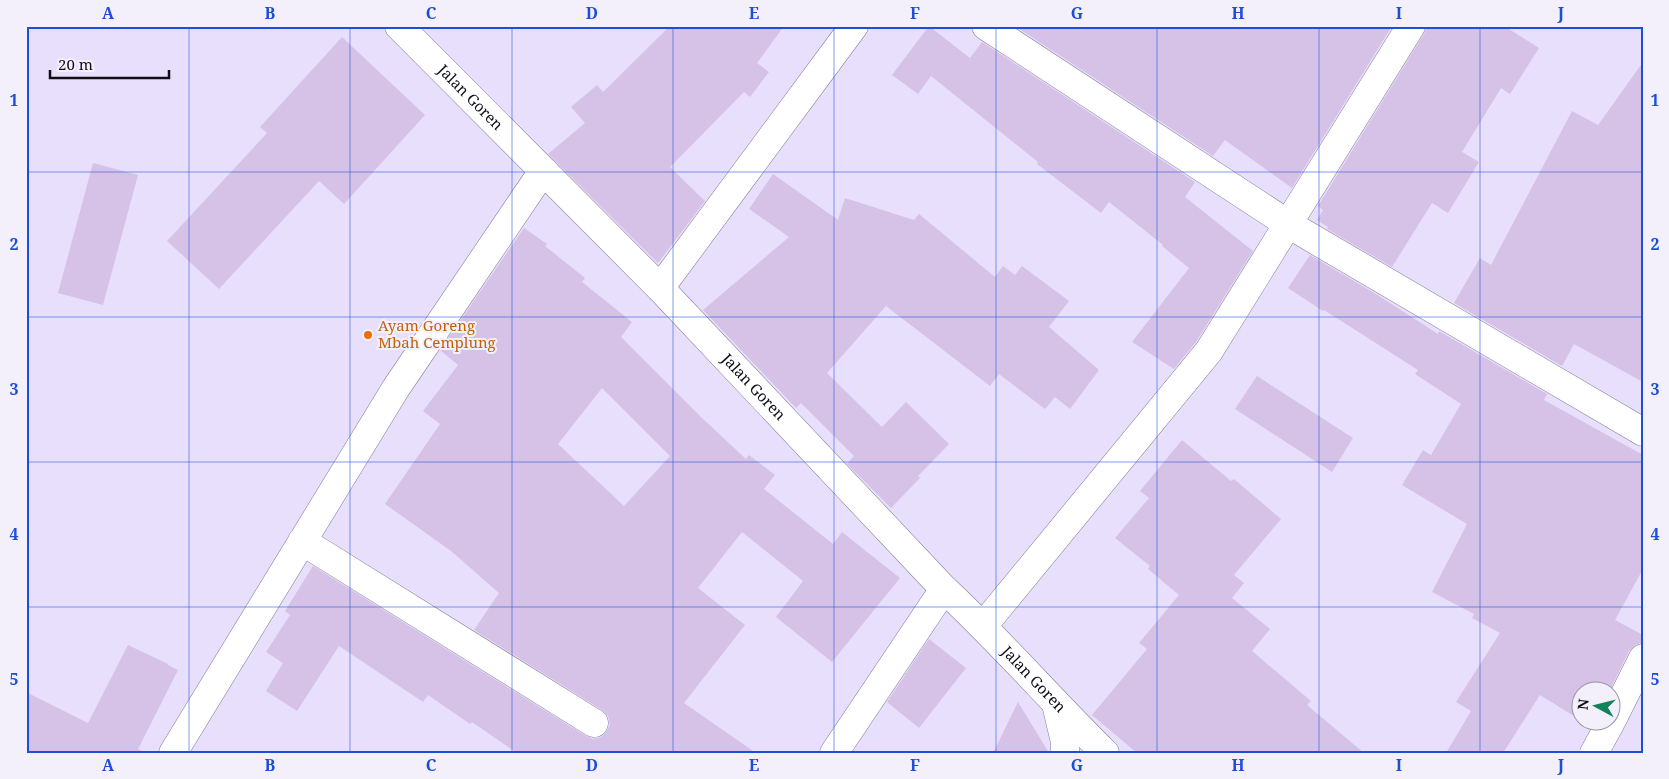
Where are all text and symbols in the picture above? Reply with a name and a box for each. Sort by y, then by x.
text: A [102,2,115,24]
text: B [265,2,276,24]
text: C [426,2,437,24]
text: D [586,2,598,24]
text: E [749,2,759,24]
text: F [910,2,920,24]
text: G [1071,2,1083,24]
text: H [1231,2,1245,24]
text: I [1396,2,1402,24]
text: J [1557,2,1565,24]
scale bar [50,48,169,80]
text: 20 m [58,54,93,74]
street label: Jalan Goren [433,59,508,134]
text: 1 [9,89,19,111]
text: 1 [1650,89,1660,111]
text: 2 [9,233,19,255]
text: 2 [1650,233,1660,255]
place label: Ayam Goreng Mbah Cemplung [378,315,496,352]
marker: Ayam Goreng Mbah Cemplung [362,329,374,341]
street label: Jalan Goren [717,348,791,424]
text: 3 [9,378,19,400]
text: 3 [1650,378,1660,400]
text: 4 [9,523,19,545]
text: 4 [1650,523,1660,545]
street label: Jalan Goren [997,640,1071,717]
text: 5 [9,668,19,690]
text: 5 [1650,668,1660,690]
north arrow [1572,682,1622,732]
text: N [1572,698,1593,711]
text: A [102,754,115,776]
text: B [265,754,276,776]
text: C [426,754,437,776]
text: D [586,754,598,776]
text: E [749,754,759,776]
text: F [910,754,920,776]
text: G [1071,754,1083,776]
text: H [1231,754,1245,776]
text: I [1396,754,1402,776]
text: J [1557,754,1565,776]

